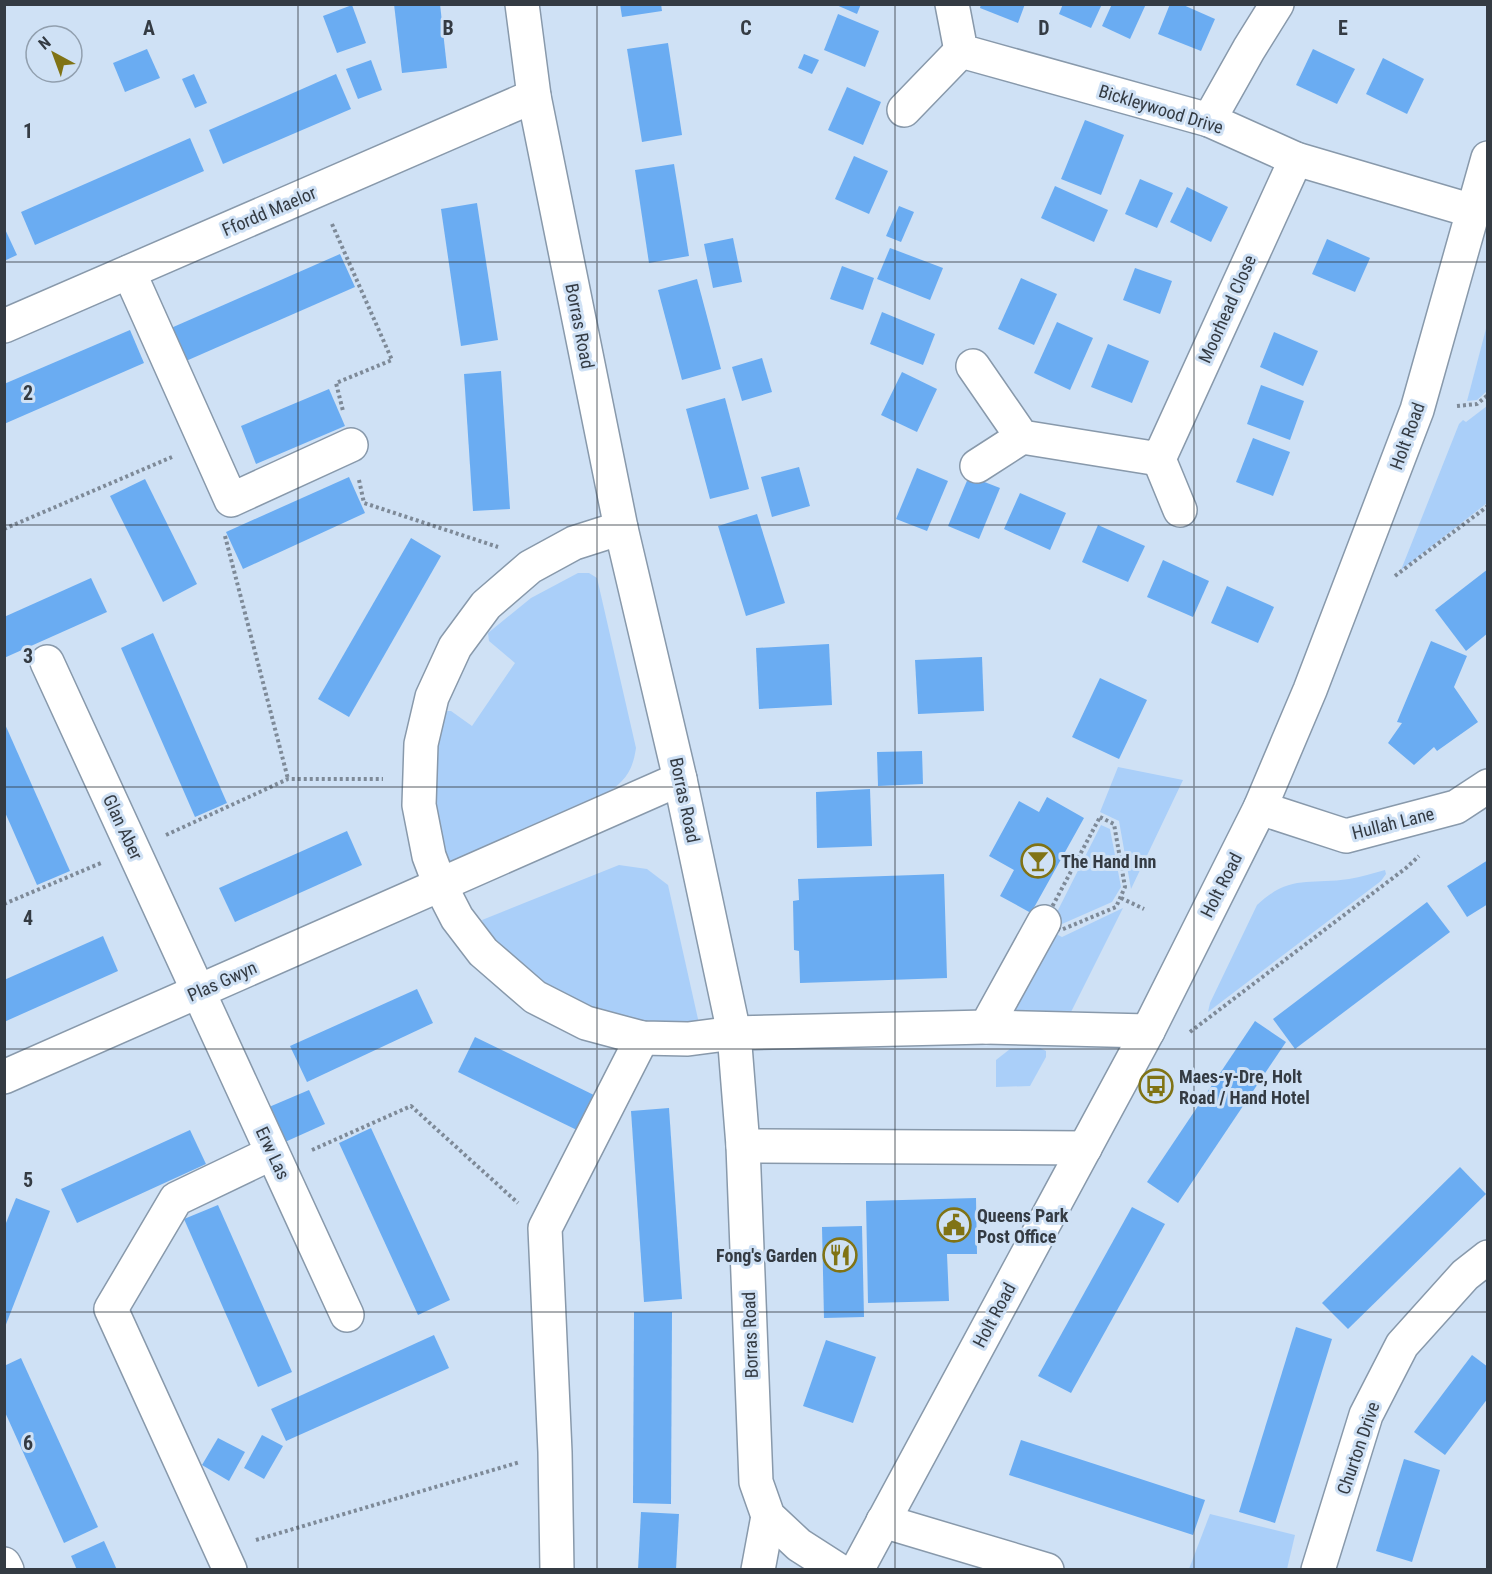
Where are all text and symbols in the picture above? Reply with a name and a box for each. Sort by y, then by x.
text: A [143,16,155,40]
text: B [442,16,454,40]
text: C [740,16,752,40]
text: D [1038,16,1050,40]
text: E [1338,16,1348,40]
north arrow [24,24,84,84]
text: N [35,33,54,53]
street label: Bickleywood Drive [1096,80,1226,138]
text: 1 [23,119,33,143]
street label: Ffordd Maelor [219,182,320,240]
street label: Moorhead Close [1194,252,1260,366]
street label: Borras Road [561,281,599,371]
text: 2 [23,381,33,405]
street label: Holt Road [1385,400,1429,472]
text: 3 [23,644,33,668]
street label: Borras Road [666,755,704,845]
street label: Glan Aber [99,791,147,863]
street label: Hullah Lane [1350,803,1436,843]
bar icon: The Hand Inn [1020,843,1056,879]
street label: Holt Road [1196,849,1246,921]
place label: The Hand Inn [1061,851,1156,872]
text: 4 [23,906,33,930]
street label: Plas Gwyn [184,956,260,1006]
place label: Maes-y-Dre, Holt Road / Hand Hotel [1179,1066,1310,1108]
bus stop icon: Maes-y-Dre, Holt Road / Hand Hotel [1138,1068,1174,1104]
street label: Erw Las [252,1123,294,1183]
text: 5 [23,1168,33,1192]
place label: Queens Park Post Office [977,1205,1069,1247]
public building icon: Queens Park Post Office [936,1207,972,1243]
restaurant icon: Fong's Garden [822,1237,858,1273]
place label: Fong's Garden [716,1245,817,1266]
street label: Holt Road [968,1279,1020,1351]
street label: Borras Road [738,1291,762,1379]
street label: Churton Drive [1332,1399,1384,1497]
text: 6 [23,1431,33,1455]

